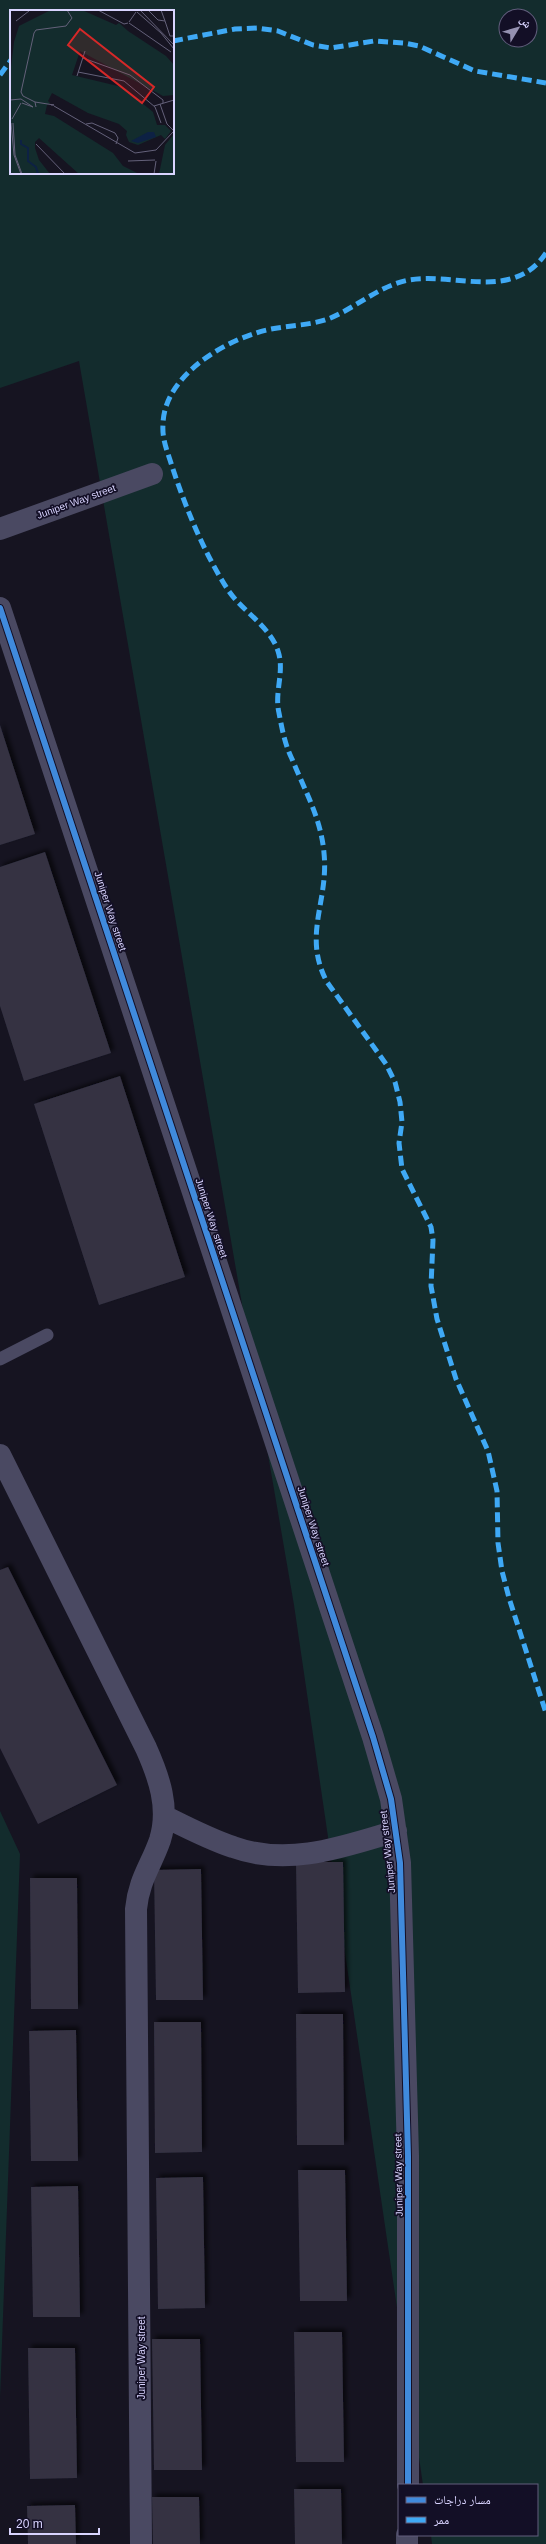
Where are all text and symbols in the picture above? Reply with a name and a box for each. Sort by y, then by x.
north arrow [498,8,538,48]
inset map [10,10,174,174]
text: ش [516,14,534,32]
street label: Juniper Way street [35,482,117,521]
street label: Juniper Way street [92,870,129,953]
street label: Juniper Way street [193,1177,230,1260]
street label: Juniper Way street [295,1485,332,1568]
street label: Juniper Way street [378,1810,397,1894]
street label: Juniper Way street [392,2133,405,2217]
street label: Juniper Way street [136,2316,147,2400]
legend [398,2484,538,2536]
text: مسار دراجات [434,2493,491,2507]
scale bar [10,2510,99,2536]
text: ممر [433,2513,449,2527]
text: 20 m [16,2517,43,2531]

